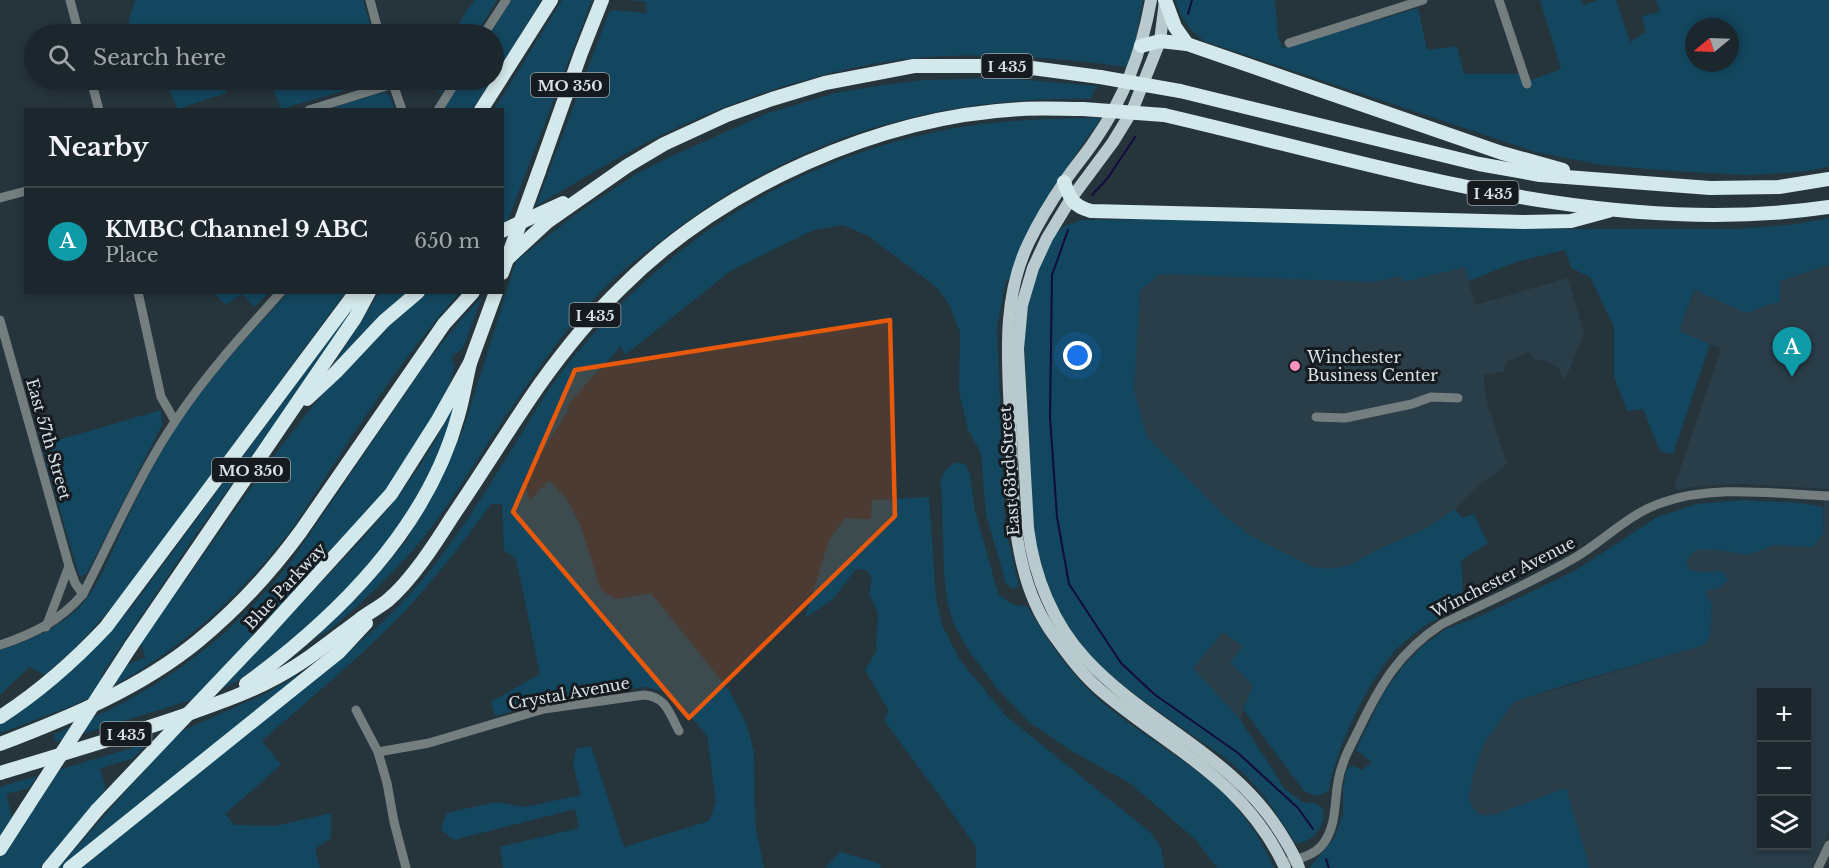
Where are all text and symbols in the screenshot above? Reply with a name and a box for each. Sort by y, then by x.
north arrow [1685,18,1739,72]
search box [24,24,504,90]
icon: search [45,41,78,74]
text: Search here [93,44,226,71]
road number: I 435 [982,54,1032,78]
road number: MO 350 [531,73,609,97]
text: Nearby [48,131,149,163]
road number: I 435 [1468,181,1518,205]
text: KMBC Channel 9 ABC [105,216,368,243]
text: A [59,229,76,253]
text: 650 m [414,229,480,253]
text: Place [105,243,159,267]
road number: I 435 [570,303,620,327]
pin: A [1772,328,1812,377]
your location [1063,341,1092,370]
place label: Winchester Business Center [1306,347,1438,385]
marker: Winchester Business Center [1288,359,1302,373]
street label: East 57th Street [22,376,76,502]
street label: East 63rd Street [995,406,1023,536]
road number: MO 350 [212,458,290,482]
street label: Winchester Avenue [1427,532,1578,622]
street label: Blue Parkway [240,538,331,634]
street label: Crystal Avenue [507,672,631,714]
map controls [1757,688,1811,850]
button: + [1757,688,1811,742]
road number: I 435 [100,722,152,746]
button: − [1757,742,1811,796]
button: layers [1757,796,1811,850]

